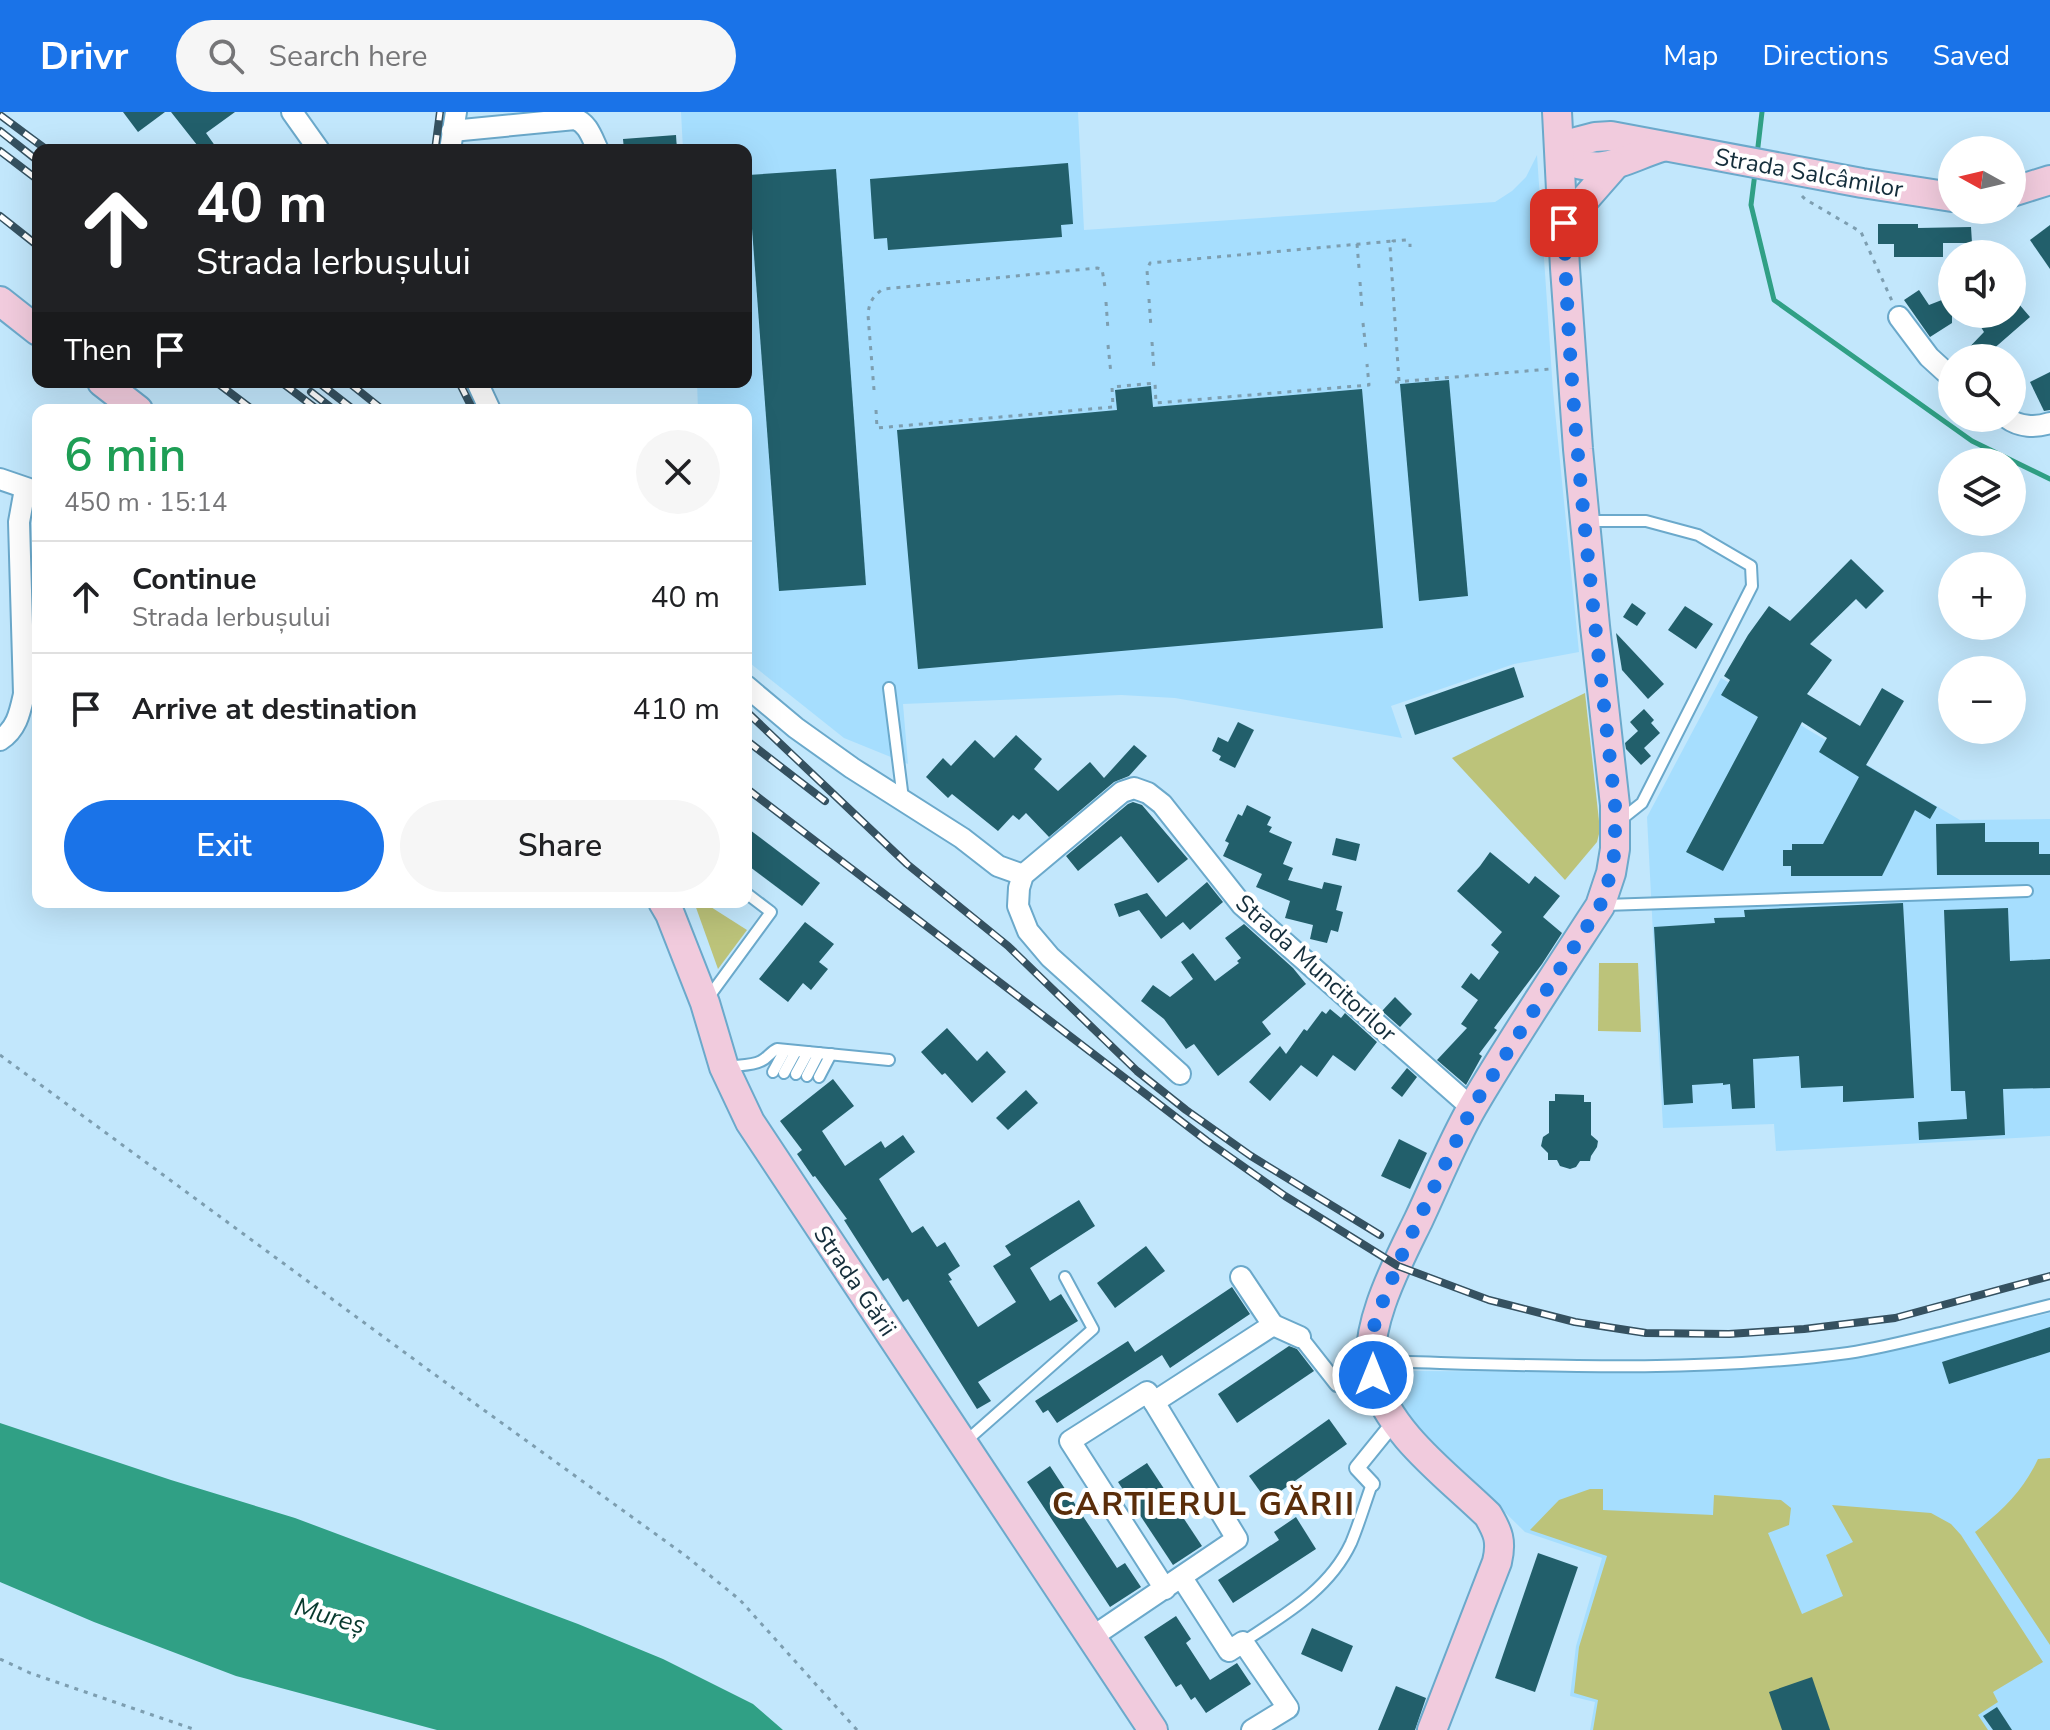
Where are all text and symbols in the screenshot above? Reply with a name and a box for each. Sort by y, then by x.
search box [176,20,736,92]
text: Drivr [40,31,128,82]
icon: search [204,34,248,78]
text: Search here [268,36,427,77]
text: Map [1663,37,1718,75]
text: Directions [1762,37,1889,75]
text: Saved [1933,37,2010,75]
north arrow [1938,136,2026,224]
map controls [1938,136,2026,744]
street label: Strada Salcâmilor [1712,141,1906,205]
text: 40 m [196,165,327,242]
icon: ahead [64,176,168,280]
pin [1530,189,1598,257]
icon: arrive [1542,201,1586,245]
text: Strada Ierbușului [196,238,471,287]
button: sound [1938,240,2026,328]
icon: arrive [148,328,192,372]
text: Then [64,330,132,371]
button: search [1938,344,2026,432]
text: 6 min [64,422,186,488]
button: close [636,430,720,514]
button: layers [1938,448,2026,536]
text: 450 m · 15:14 [64,485,227,520]
button: + [1938,552,2026,640]
text: Continue [132,559,257,600]
icon: ahead [64,575,108,619]
text: 40 m [651,577,720,618]
text: Strada Ierbușului [132,600,331,635]
button: − [1938,656,2026,744]
icon: arrive [64,687,108,731]
text: Arrive at destination [132,689,417,730]
text: 410 m [633,689,720,730]
button: Exit [64,800,384,892]
button: Share [400,800,720,892]
street label: Strada Muncitorilor [1229,887,1404,1049]
street label: Strada Gării [806,1219,904,1343]
position arrow [1331,1333,1415,1417]
district label: CARTIERUL GĂRII [1052,1483,1356,1526]
water label: Mureș [290,1589,370,1643]

